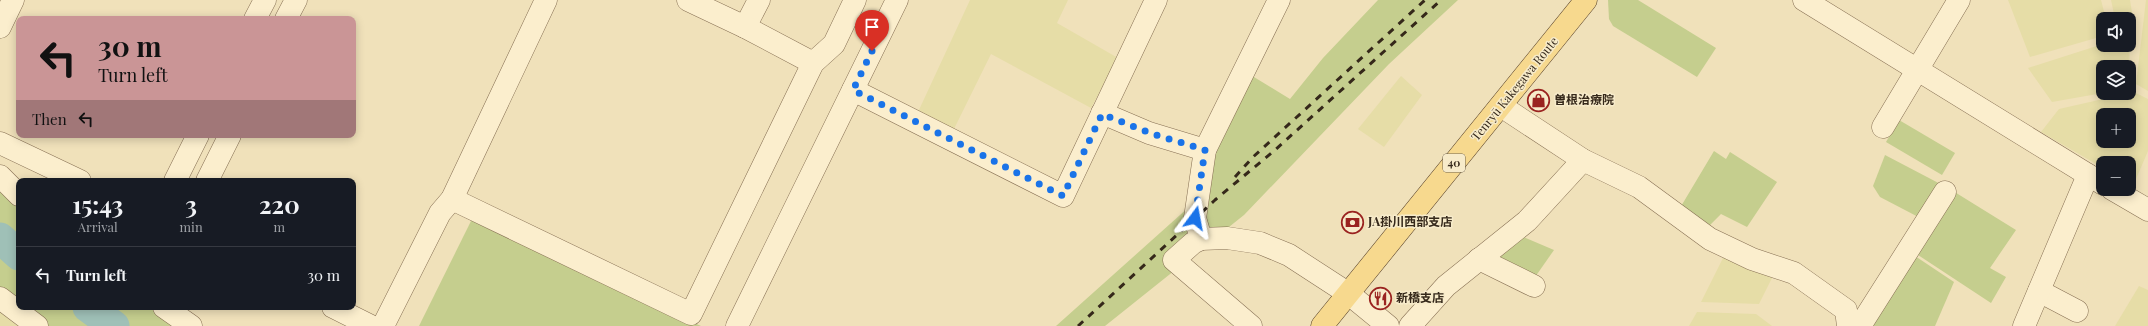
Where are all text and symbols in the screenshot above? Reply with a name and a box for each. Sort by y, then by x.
pin [855,10,889,51]
map controls [2096,12,2136,196]
button: sound [2096,12,2136,52]
icon: arrive [861,16,883,38]
text: 30 m [98,27,162,64]
icon: left [32,32,84,84]
street label: Tenryū Kakegawa Route [1467,33,1561,144]
button: layers [2096,60,2136,100]
text: Turn left [98,63,168,87]
shop icon: 曽根治療院 [1525,87,1551,113]
place label: 曽根治療院 [1554,91,1614,107]
icon: left [75,108,97,130]
button: + [2096,108,2136,148]
text: Then [32,109,67,129]
road number: 40 [1443,154,1465,172]
button: − [2096,156,2136,196]
text: 15:43 [72,188,123,220]
text: 3 [185,188,197,220]
text: 220 [259,188,300,220]
position arrow [1174,197,1216,239]
bank icon: JA掛川西部支店 [1340,209,1366,235]
place label: JA掛川西部支店 [1367,213,1452,229]
text: Arrival [78,218,118,235]
text: min [180,218,203,235]
text: m [274,218,285,235]
icon: left [32,264,54,286]
text: Turn left [66,265,127,285]
text: 30 m [307,265,340,285]
restaurant icon: 新橋支店 [1367,285,1393,311]
place label: 新橋支店 [1396,289,1444,305]

